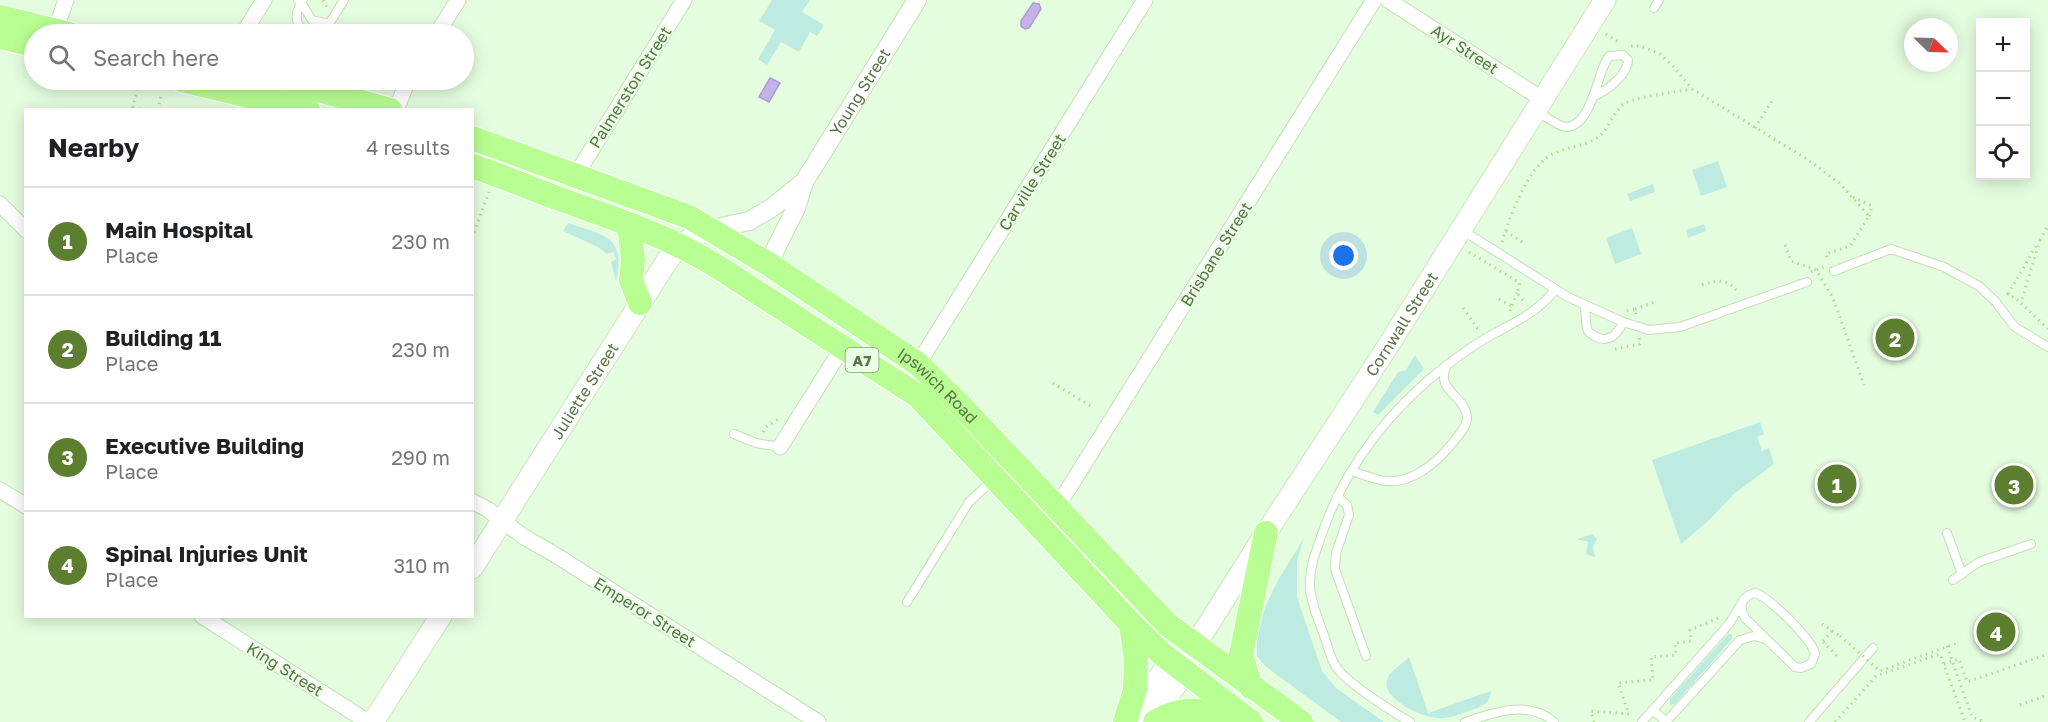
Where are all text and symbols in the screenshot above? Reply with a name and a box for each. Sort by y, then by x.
north arrow [1904,18,1958,72]
map controls [1976,18,2030,180]
button: + [1976,18,2030,72]
street label: Ayr Street [1428,20,1502,78]
street label: Palmerston Street [584,22,676,152]
search box [24,24,474,90]
icon: search [45,41,78,74]
text: Search here [93,44,219,71]
street label: Young Street [825,44,895,139]
button: − [1976,72,2030,126]
button: locate [1976,126,2030,180]
street label: Carville Street [994,130,1070,234]
text: Nearby [48,132,139,163]
text: 4 results [366,135,450,159]
street label: Brisbane Street [1176,198,1256,310]
text: Main Hospital [105,216,253,243]
text: 1 [62,229,73,253]
text: 230 m [392,229,450,253]
your location [1329,241,1358,270]
text: Place [105,243,158,267]
street label: Cornwall Street [1361,268,1442,380]
pin: 2 [1876,316,1914,360]
text: Building 11 [105,324,221,351]
text: 2 [61,337,74,361]
text: 230 m [392,337,450,361]
street label: Juliette Street [546,339,623,443]
street label: Ipswich Road [894,343,982,427]
road number: A7 [846,348,878,372]
text: Place [105,351,158,375]
text: Executive Building [105,432,304,459]
text: 3 [61,445,74,469]
text: 290 m [391,445,450,469]
text: Place [105,459,158,483]
pin: 1 [1818,462,1856,506]
pin: 3 [1994,462,2034,508]
text: Spinal Injuries Unit [105,540,308,567]
text: 4 [61,553,74,577]
text: 310 m [394,553,450,577]
text: Place [105,567,158,591]
street label: Emperor Street [590,573,700,651]
pin: 4 [1976,610,2016,654]
street label: King Street [243,638,327,700]

